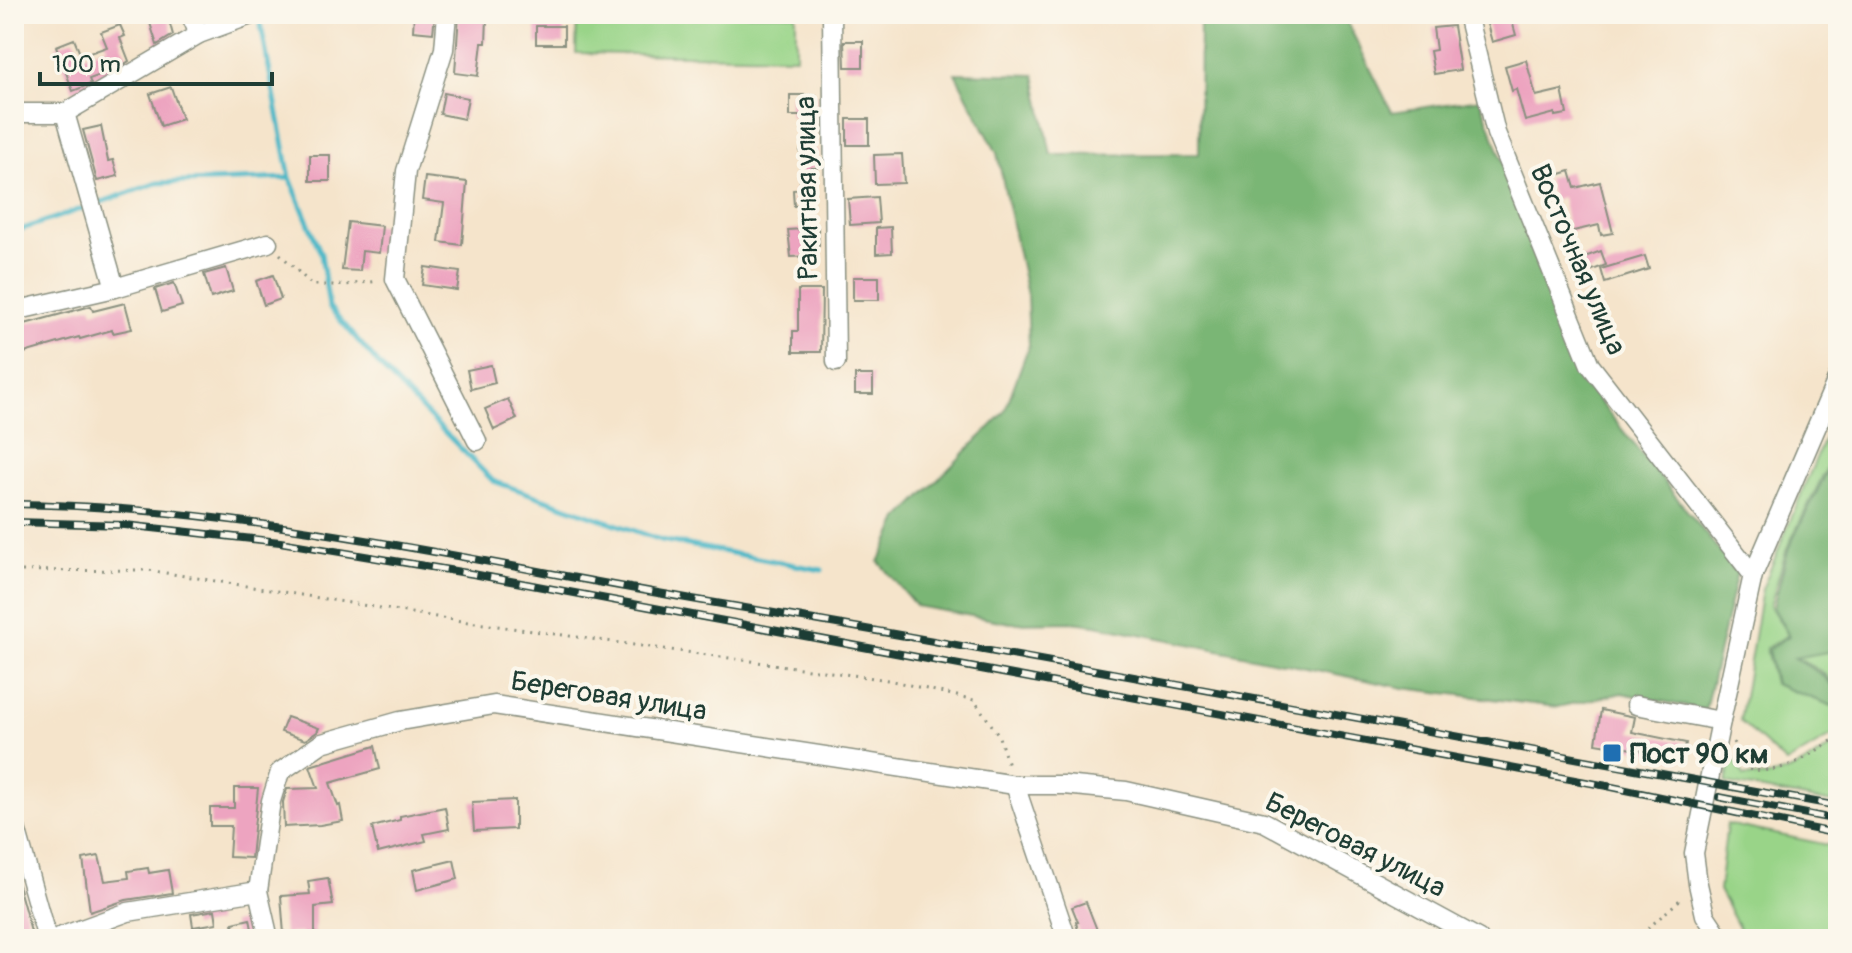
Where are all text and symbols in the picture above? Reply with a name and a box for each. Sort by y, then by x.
scale bar [40,36,272,86]
text: 100 m [52,50,121,79]
street label: Ракитная улица [788,96,827,280]
street label: Восточная улица [1522,159,1634,360]
street label: Береговая улица [508,664,709,729]
place label: Пост 90 км [1630,737,1768,772]
marker: Пост 90 км [1601,742,1623,764]
street label: Береговая улица [1259,785,1451,906]

